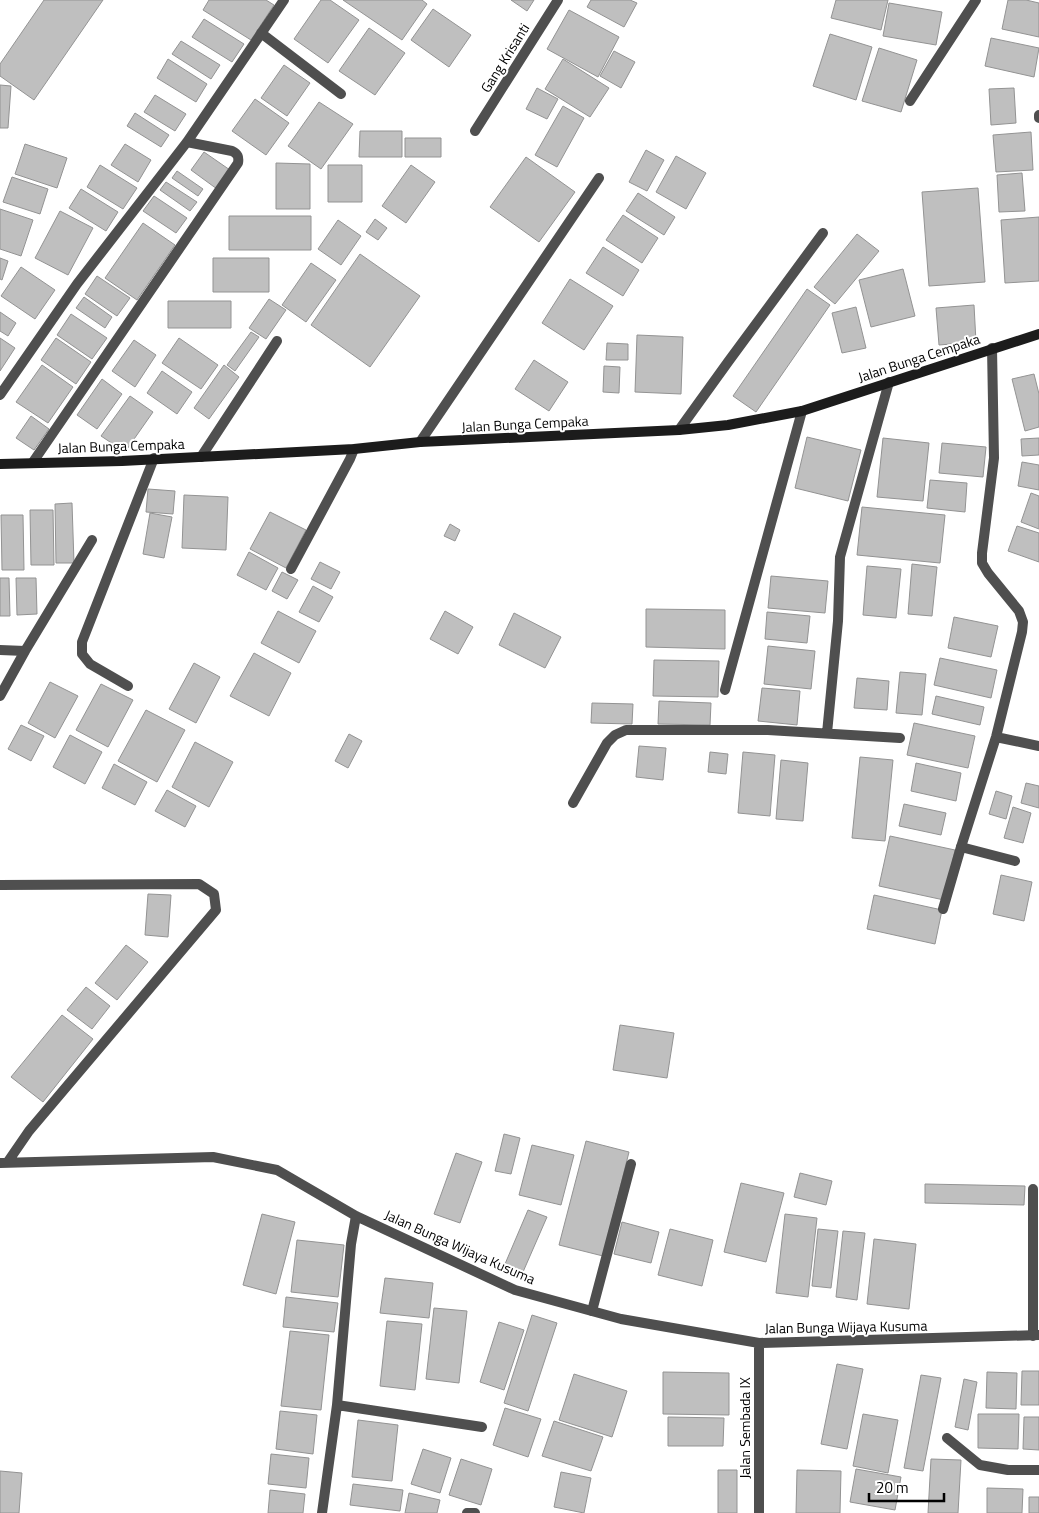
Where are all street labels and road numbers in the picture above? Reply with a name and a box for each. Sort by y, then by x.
street label: Gang Krisanti [475,19,534,96]
street label: Jalan Bunga Cempaka [855,328,983,387]
street label: Jalan Bunga Cempaka [461,410,589,437]
street label: Jalan Bunga Cempaka [57,433,185,458]
street label: Jalan Bunga Wijaya Kusuma [382,1204,539,1289]
street label: Jalan Bunga Wijaya Kusuma [764,1315,928,1338]
street label: Jalan Sembada IX [734,1377,755,1479]

